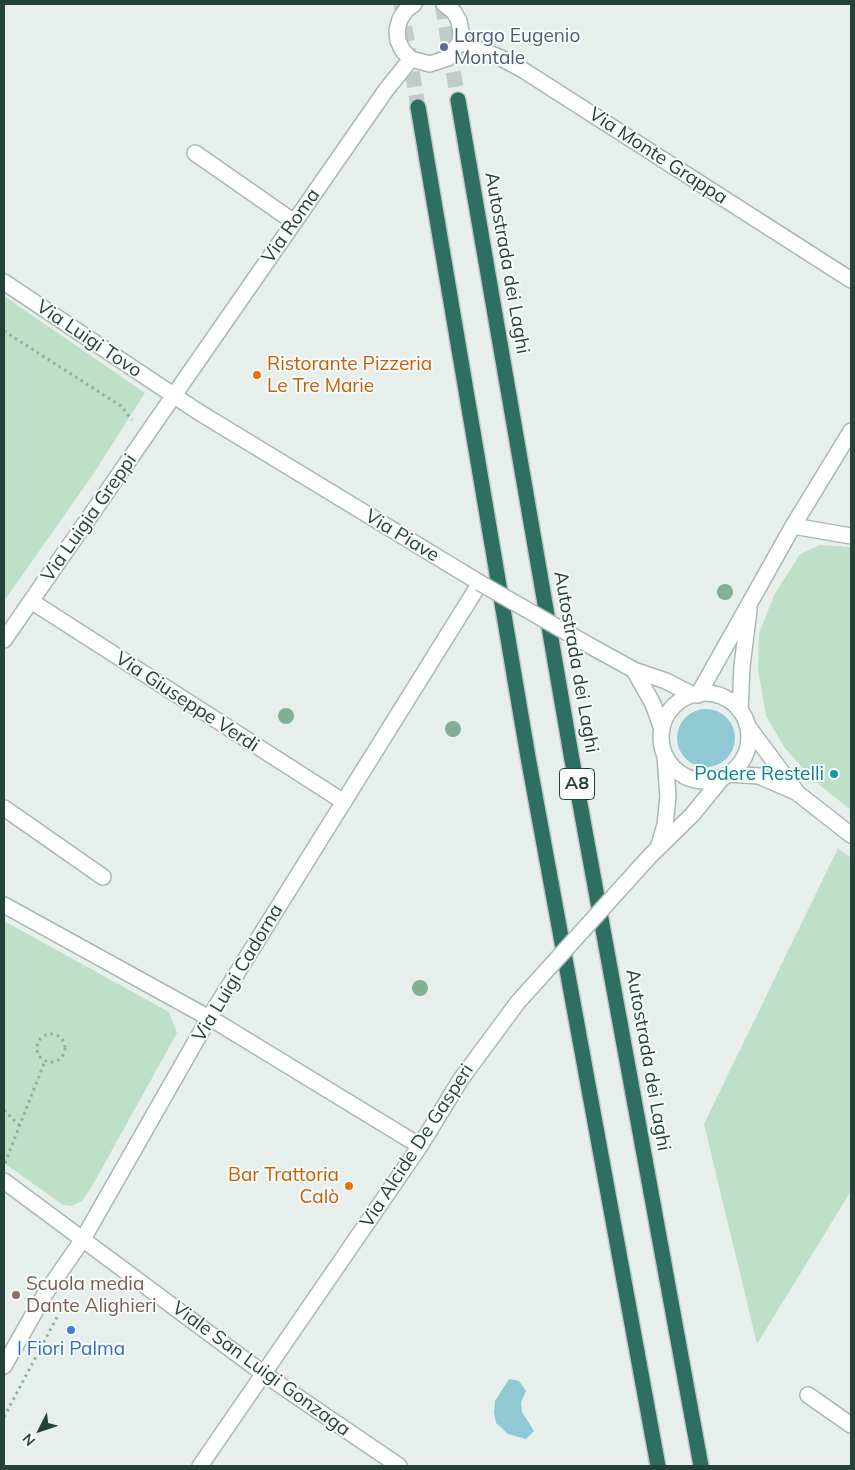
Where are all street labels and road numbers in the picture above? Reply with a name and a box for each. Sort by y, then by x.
street label: Via Monte Grappa [584,103,732,209]
street label: Autostrada dei Laghi [480,170,534,356]
street label: Via Roma [257,184,325,268]
street label: Via Luigi Tovo [32,295,146,383]
street label: Via Luigia Greppi [37,450,141,586]
street label: Via Piave [361,505,443,567]
street label: Autostrada dei Laghi [549,569,603,755]
street label: Via Giuseppe Verdi [111,647,263,757]
road number: A8 [560,769,594,800]
street label: Via Luigi Cadorna [188,900,288,1046]
street label: Autostrada dei Laghi [621,967,675,1153]
street label: Via Alcide De Gasperi [356,1060,478,1232]
street label: Viale San Luigi Gonzaga [167,1297,355,1441]

